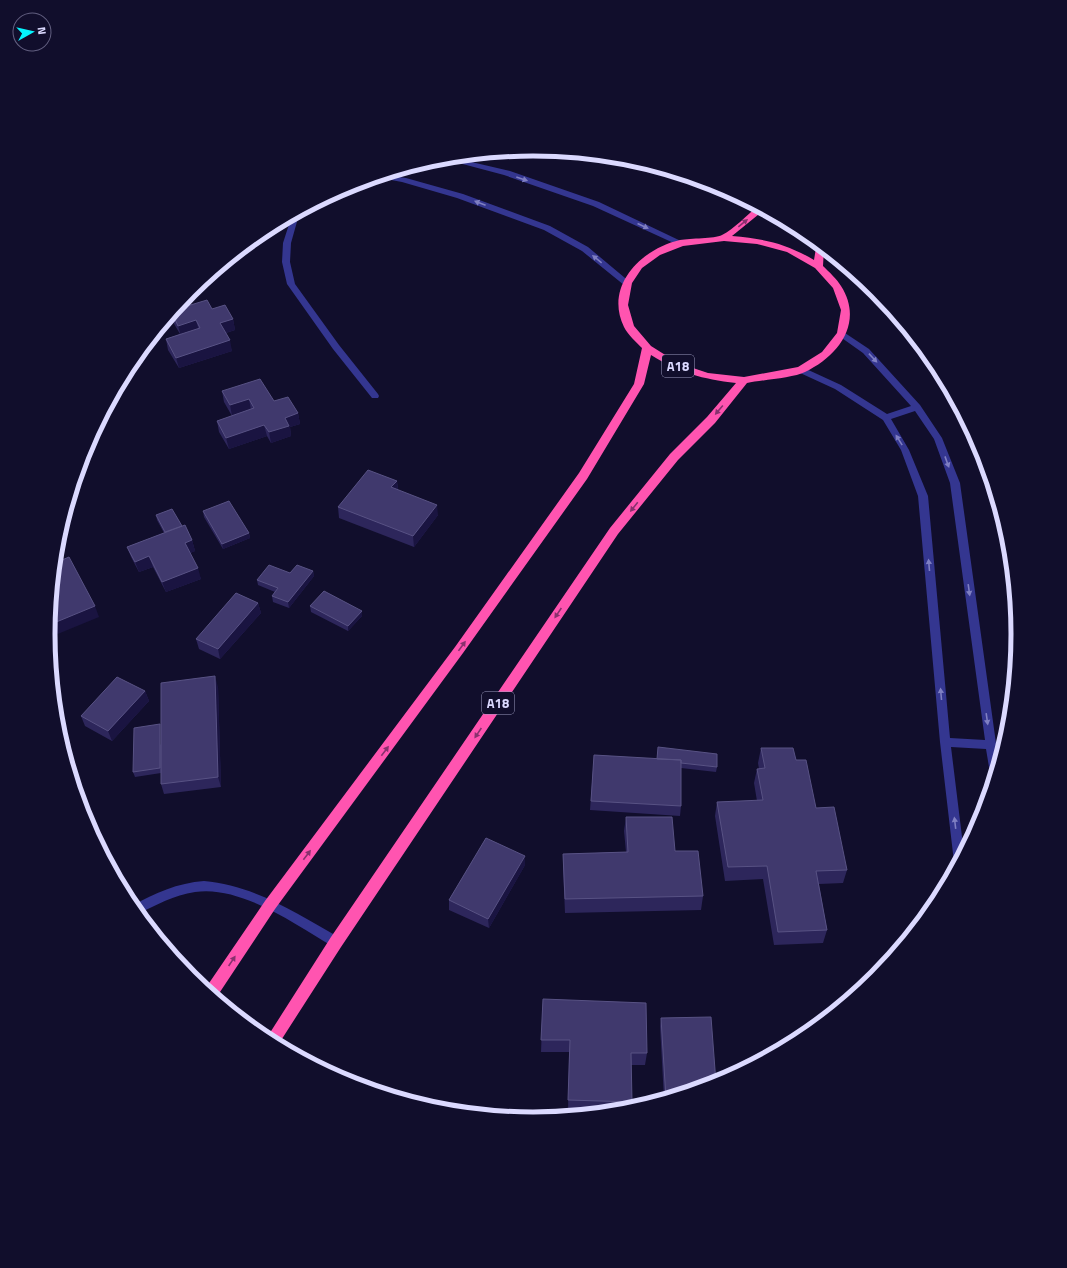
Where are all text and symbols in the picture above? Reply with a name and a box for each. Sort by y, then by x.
north arrow [12,12,52,52]
text: N [33,26,50,35]
one-way arrow [516,176,528,182]
one-way arrow [473,200,485,206]
one-way arrow [737,218,748,227]
one-way arrow [637,223,648,229]
one-way arrow [591,254,602,263]
one-way arrow [868,353,877,363]
road number: A18 [662,355,694,377]
one-way arrow [715,404,724,415]
one-way arrow [895,435,903,445]
one-way arrow [945,457,951,469]
one-way arrow [629,502,638,513]
one-way arrow [926,558,932,571]
one-way arrow [966,584,973,596]
one-way arrow [554,608,562,618]
one-way arrow [458,641,466,652]
one-way arrow [937,688,944,700]
road number: A18 [482,692,514,714]
one-way arrow [984,713,990,725]
one-way arrow [474,728,482,738]
one-way arrow [381,746,389,756]
one-way arrow [952,817,958,829]
one-way arrow [303,850,311,861]
one-way arrow [228,956,236,967]

